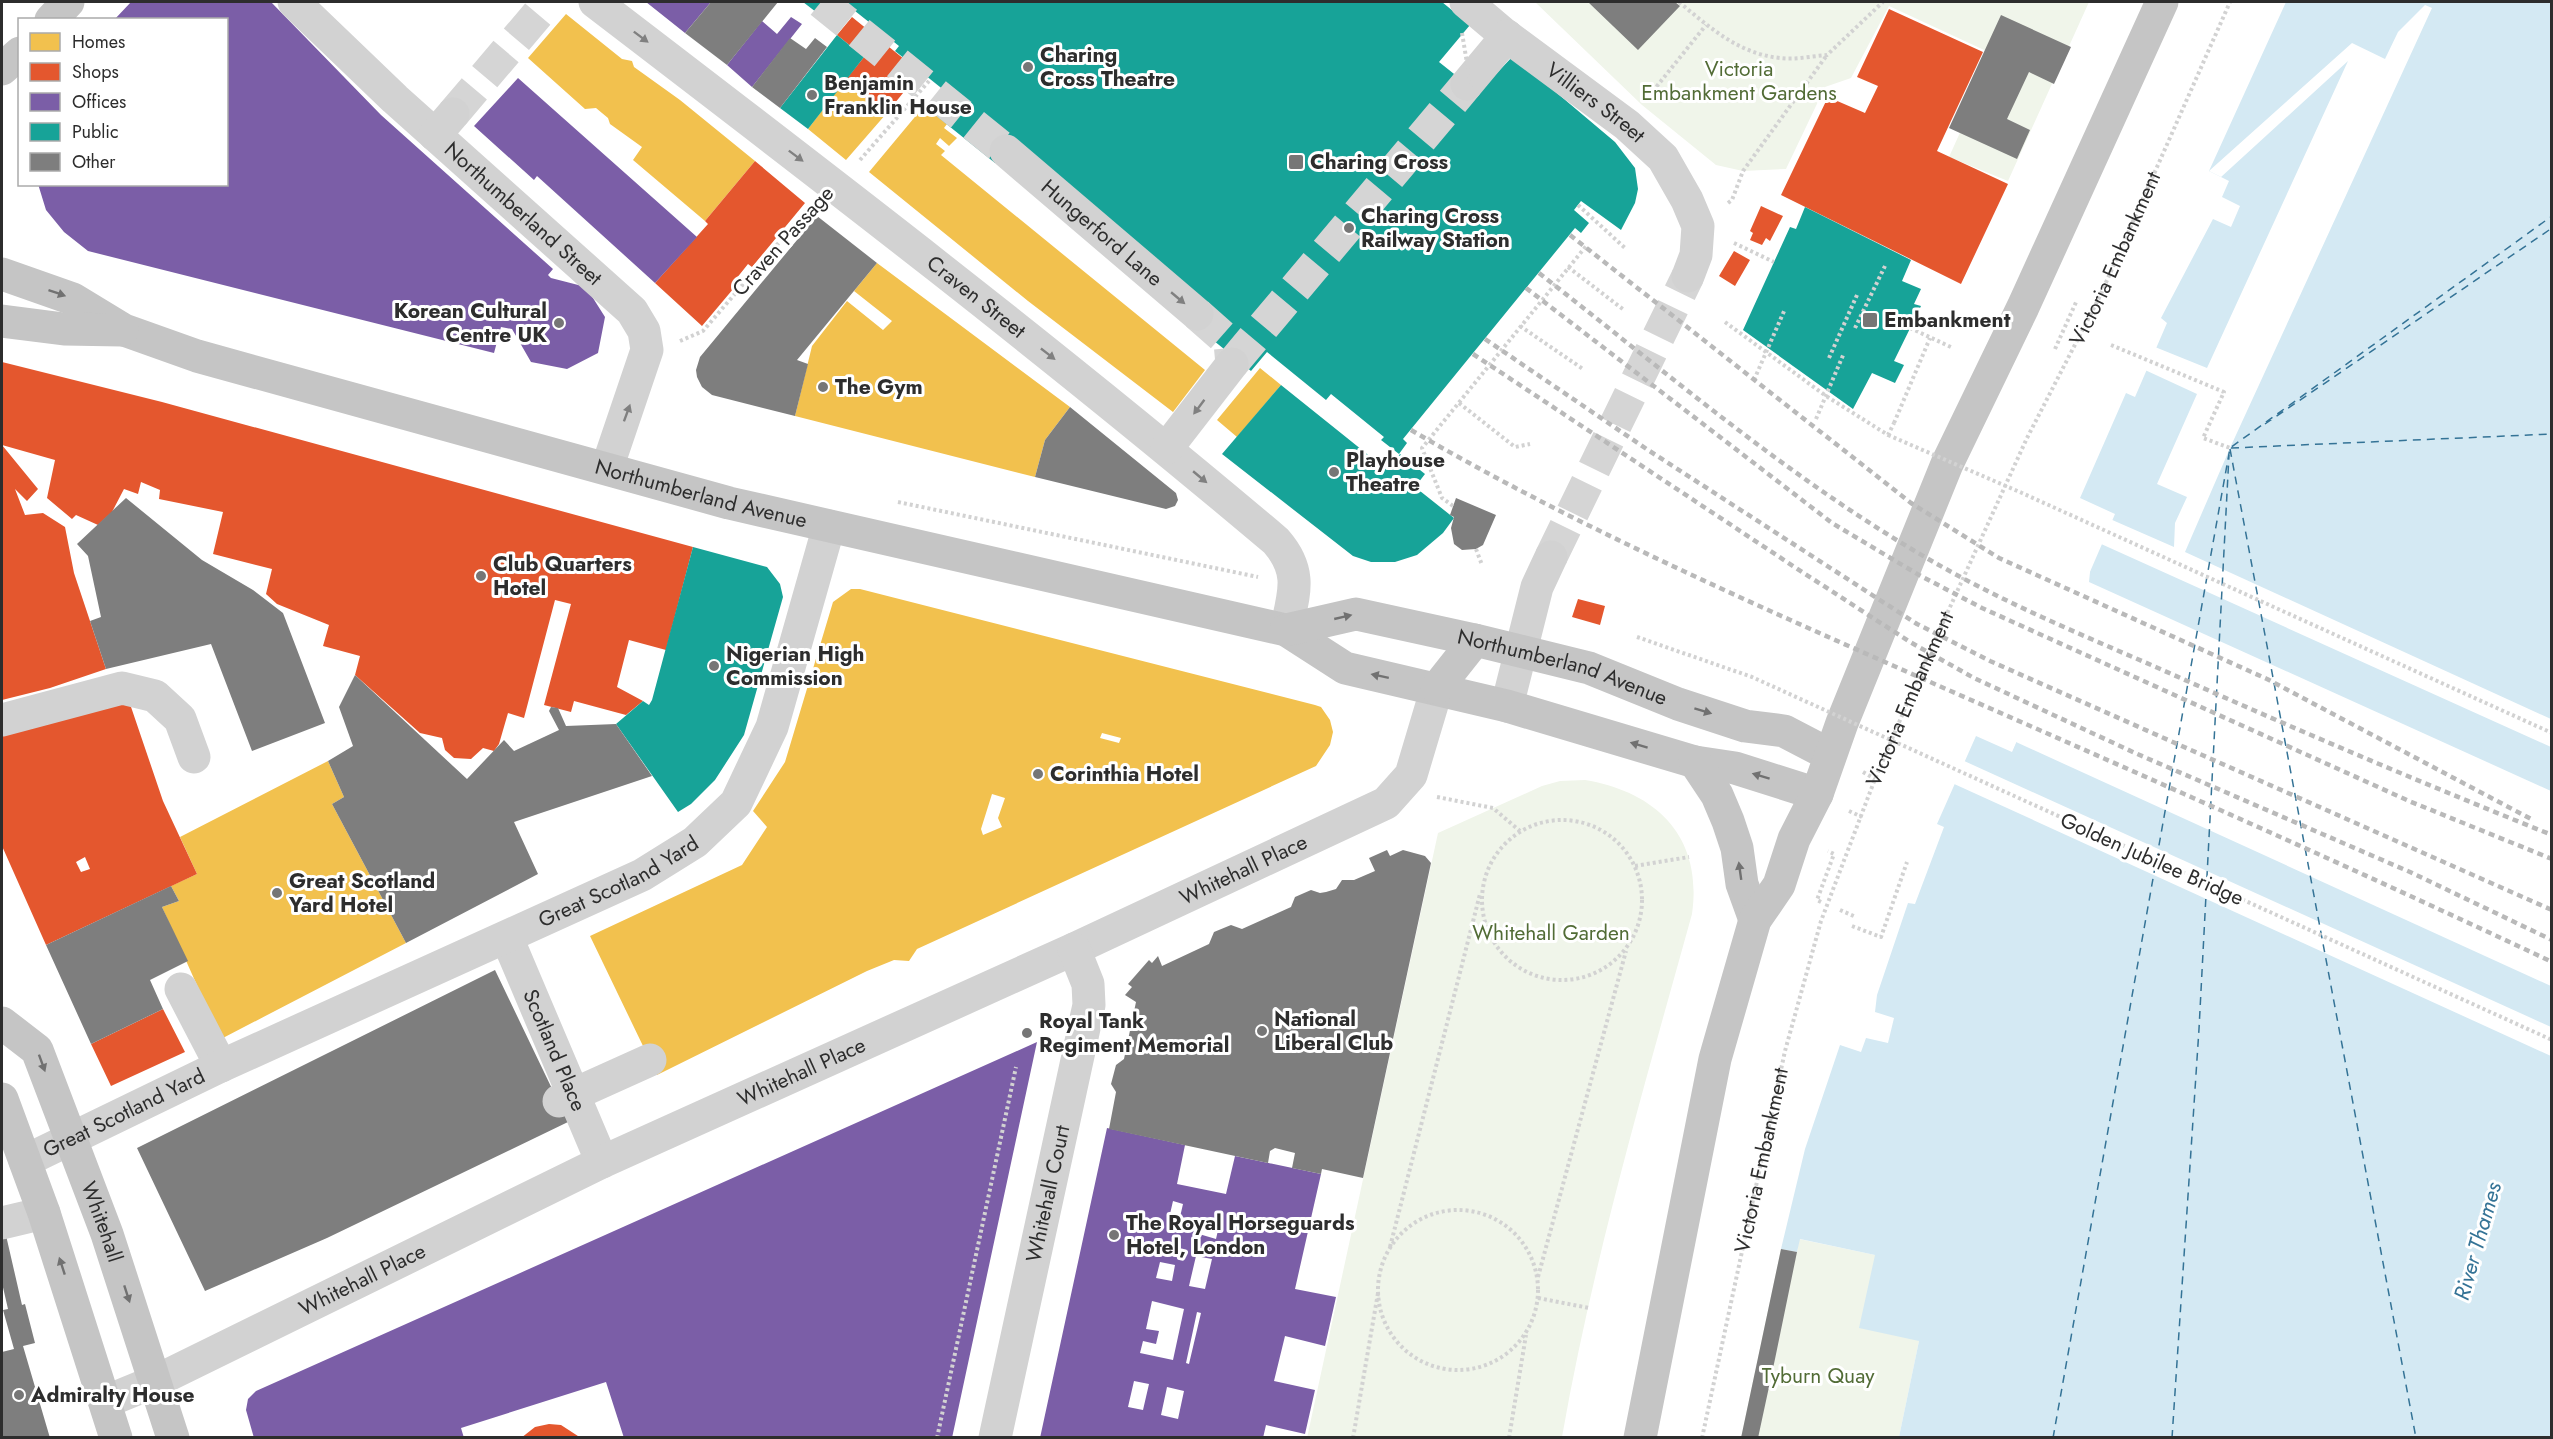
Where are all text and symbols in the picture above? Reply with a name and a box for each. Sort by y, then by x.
legend [18,18,228,186]
text: Homes [72,29,125,55]
one-way arrow [633,31,649,43]
place label: Charing Cross Theatre [1040,40,1175,94]
park label: Victoria Embankment Gardens [1641,54,1837,108]
street label: Villiers Street [1540,55,1652,150]
text: Shops [72,59,119,85]
marker: Charing Cross Theatre [1021,60,1035,74]
place label: Benjamin Franklin House [824,68,972,122]
marker: Benjamin Franklin House [805,88,819,102]
text: Offices [72,89,126,115]
text: Public [72,119,119,145]
street label: Northumberland Street [438,135,609,292]
place label: Charing Cross [1310,147,1449,177]
text: Other [72,149,116,175]
one-way arrow [788,149,804,162]
marker: Charing Cross [1287,153,1305,171]
street label: Victoria Embankment [2062,167,2168,351]
street label: Hungerford Lane [1034,172,1169,293]
street label: Craven Passage [725,179,841,303]
place label: Charing Cross Railway Station [1361,201,1510,255]
marker: Charing Cross Railway Station [1342,221,1356,235]
street label: Craven Street [920,248,1032,345]
one-way arrow [48,289,66,298]
one-way arrow [1170,291,1185,304]
place label: Korean Cultural Centre UK [394,296,547,350]
place label: Embankment [1884,305,2011,335]
marker: Embankment [1861,311,1879,329]
marker: Korean Cultural Centre UK [552,316,566,330]
one-way arrow [1040,348,1056,361]
place label: The Gym [835,372,923,402]
marker: The Gym [816,380,830,394]
one-way arrow [1194,399,1206,414]
one-way arrow [623,404,633,422]
place label: Playhouse Theatre [1346,445,1445,499]
street label: Northumberland Avenue [592,452,810,535]
marker: Playhouse Theatre [1327,465,1341,479]
one-way arrow [1192,470,1207,483]
place label: Club Quarters Hotel [493,549,632,603]
marker: Club Quarters Hotel [474,569,488,583]
street label: Victoria Embankment [1858,606,1961,791]
one-way arrow [1334,611,1352,621]
street label: Northumberland Avenue [1454,622,1672,713]
place label: Nigerian High Commission [726,639,865,693]
marker: Nigerian High Commission [707,659,721,673]
one-way arrow [1370,671,1389,680]
one-way arrow [1694,707,1712,717]
one-way arrow [1630,739,1648,749]
place label: Corinthia Hotel [1050,759,1199,789]
marker: Corinthia Hotel [1031,767,1045,781]
one-way arrow [1752,771,1770,781]
street label: Golden Jubilee Bridge [2055,805,2249,913]
street label: Whitehall Place [1175,827,1312,912]
street label: Great Scotland Yard [533,828,705,935]
one-way arrow [1736,861,1745,880]
place label: Great Scotland Yard Hotel [288,866,435,920]
marker: Great Scotland Yard Hotel [270,886,284,900]
park label: Whitehall Garden [1472,918,1630,948]
street label: Scotland Place [516,985,594,1116]
place label: National Liberal Club [1274,1004,1393,1058]
place label: Royal Tank Regiment Memorial [1039,1006,1229,1060]
marker: National Liberal Club [1255,1024,1269,1038]
marker: Royal Tank Regiment Memorial [1020,1026,1034,1040]
street label: Whitehall Place [733,1030,871,1114]
one-way arrow [38,1054,47,1072]
street label: Great Scotland Yard [38,1061,210,1165]
street label: Victoria Embankment [1727,1065,1796,1256]
street label: Whitehall Court [1019,1122,1077,1265]
street label: Whitehall [73,1177,130,1266]
water label: River Thames [2445,1178,2509,1304]
place label: The Royal Horseguards Hotel, London [1126,1208,1355,1262]
marker: The Royal Horseguards Hotel, London [1107,1228,1121,1242]
street label: Whitehall Place [294,1236,431,1323]
one-way arrow [57,1257,66,1275]
one-way arrow [123,1285,132,1303]
park label: Tyburn Quay [1762,1361,1875,1391]
place label: Admiralty House [30,1380,195,1410]
marker: Admiralty House [12,1388,26,1402]

